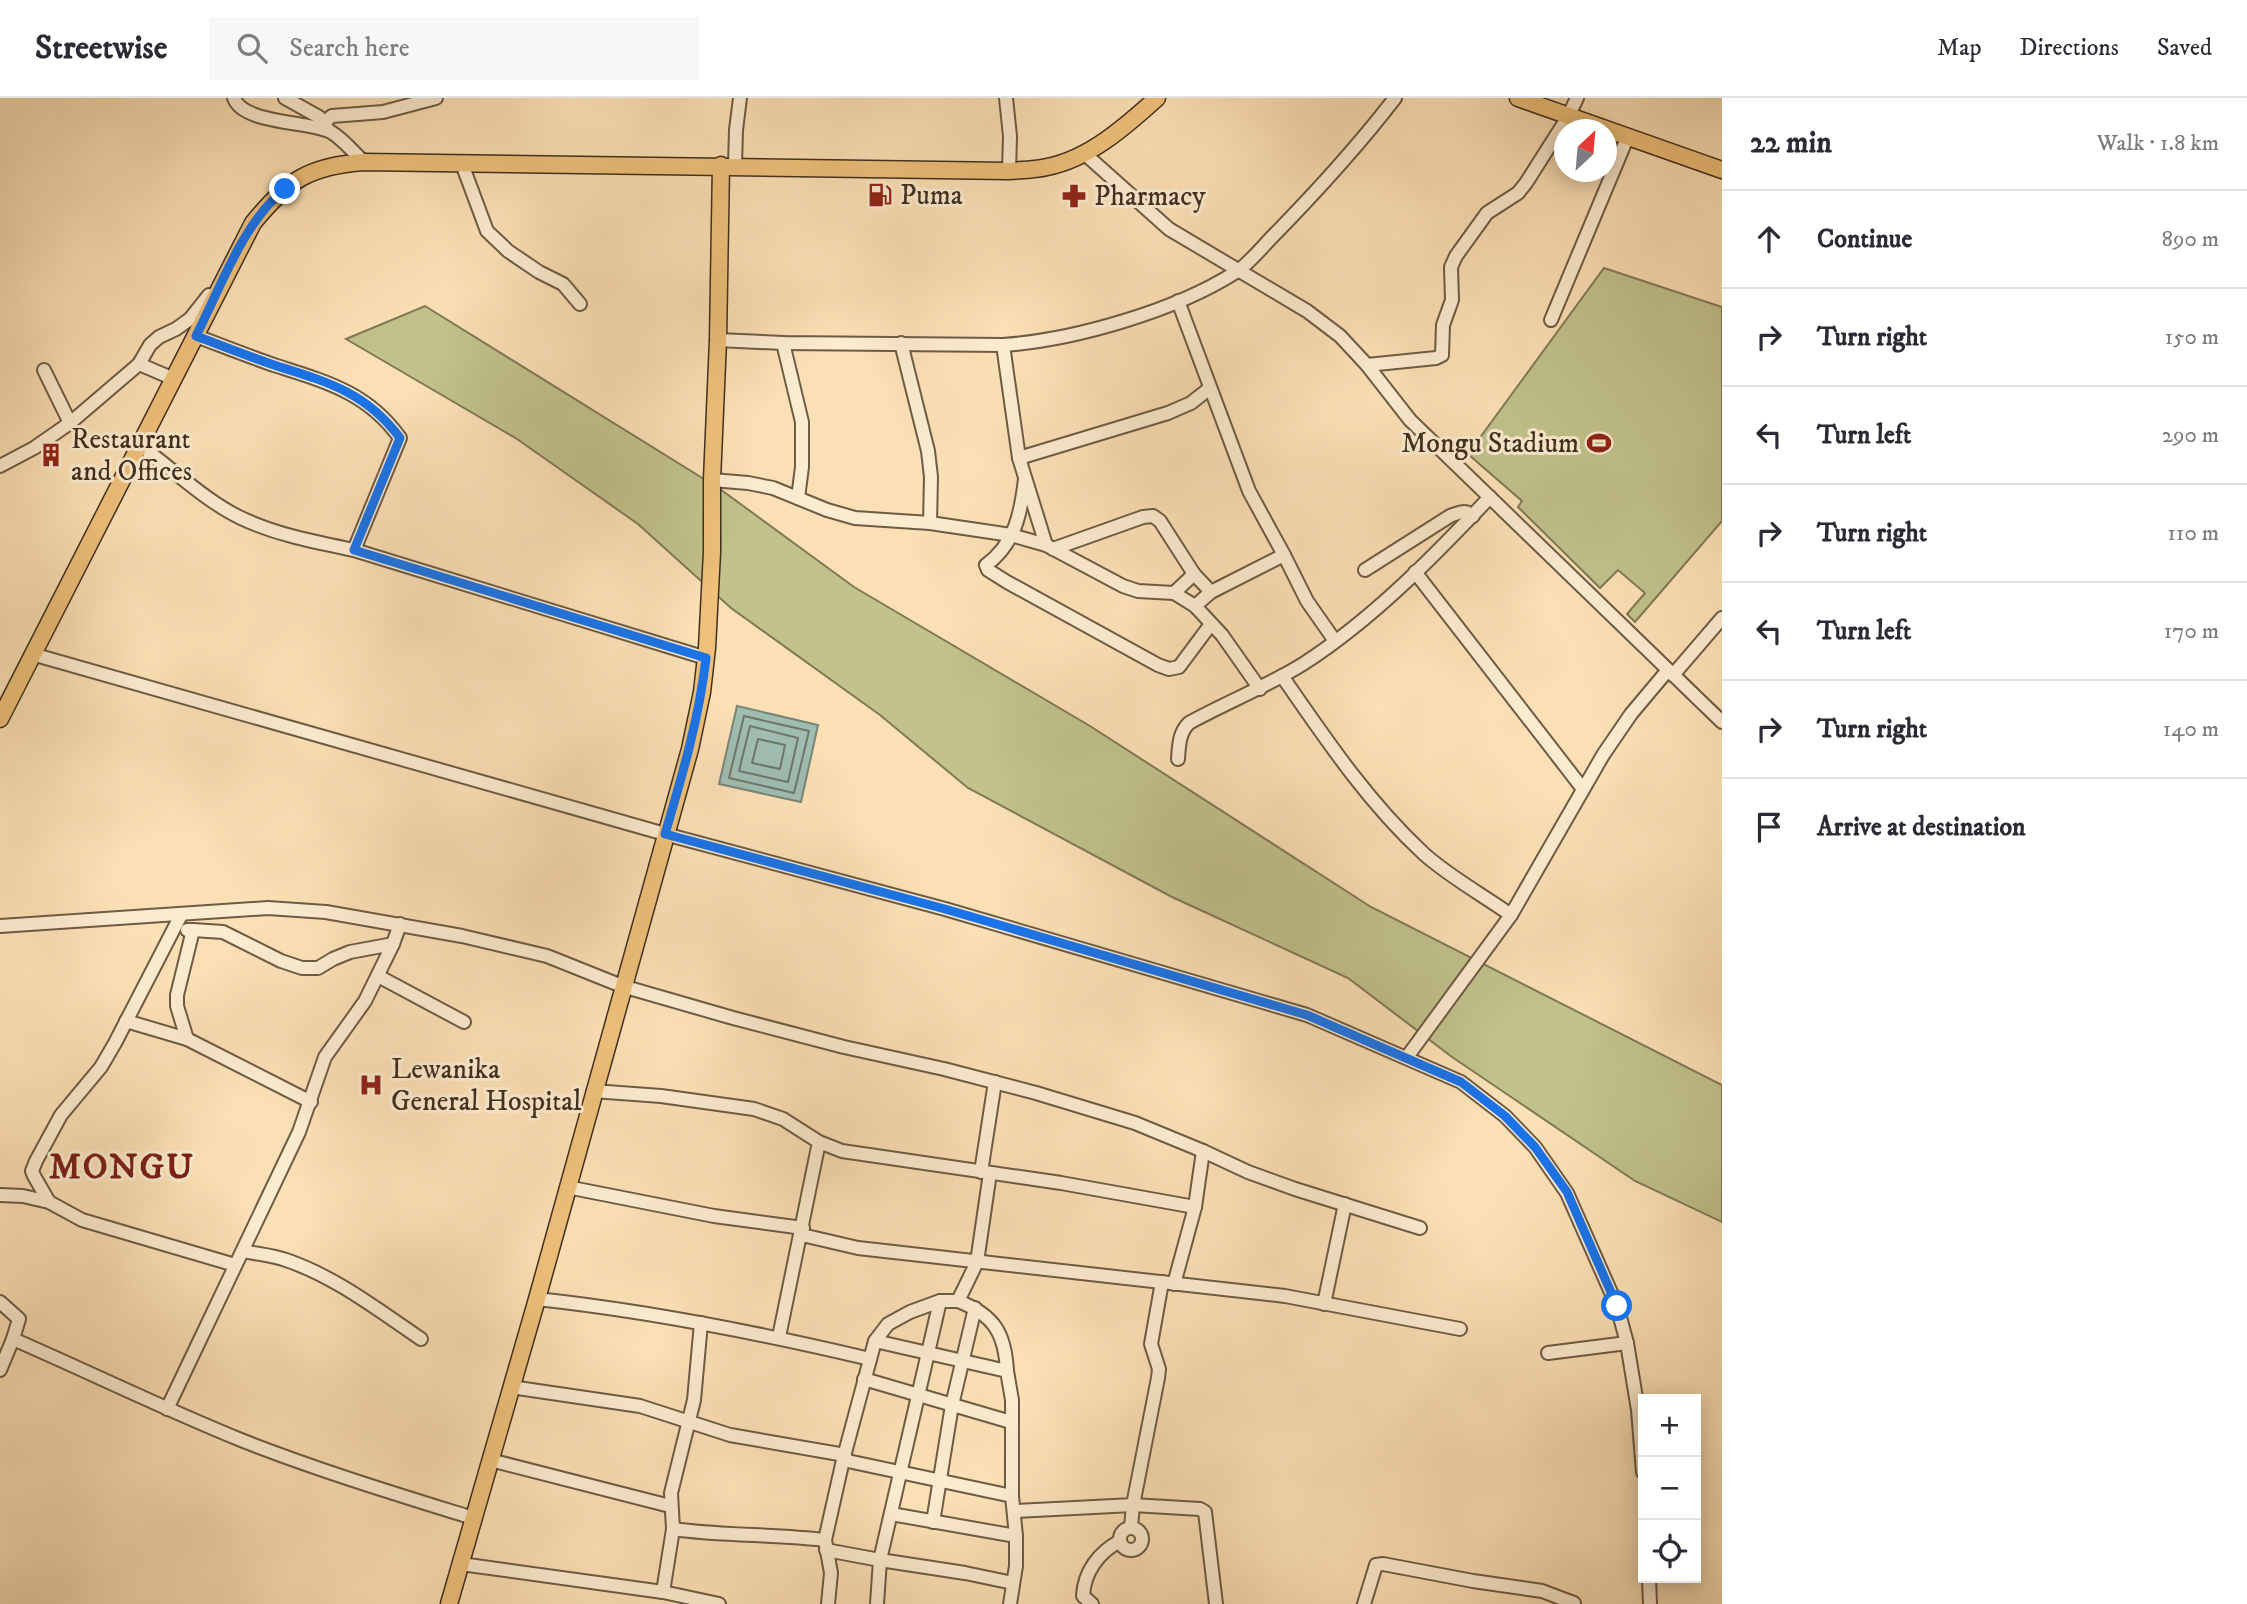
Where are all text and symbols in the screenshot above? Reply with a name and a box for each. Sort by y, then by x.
search box [209,17,699,80]
text: Streetwise [35,28,167,69]
icon: search [233,29,271,67]
text: Search here [289,32,409,65]
text: Map [1937,33,1982,63]
text: Directions [2020,33,2119,63]
text: Saved [2157,33,2212,63]
north arrow [1554,119,1617,182]
text: 22 min [1750,125,1832,162]
text: Walk · 1.8 km [2097,129,2219,158]
route end [269,173,300,204]
place label: Puma [900,178,963,213]
place label: Pharmacy [1094,179,1206,214]
fuel station icon: Puma [866,181,894,209]
pharmacy icon: Pharmacy [1060,182,1088,210]
icon: ahead [1750,220,1788,258]
text: Continue [1817,223,1912,256]
text: 890 m [2161,225,2219,254]
icon: right [1750,318,1788,356]
text: Turn right [1817,321,1927,354]
text: 150 m [2165,323,2219,352]
icon: left [1750,416,1788,454]
text: Turn left [1817,419,1911,452]
text: 290 m [2162,421,2219,450]
place label: Restaurant and Offices [71,422,192,489]
place label: Mongu Stadium [1401,426,1579,461]
sports icon: Mongu Stadium [1585,429,1613,457]
building icon: Restaurant and Offices [37,441,65,469]
icon: right [1750,514,1788,552]
text: Turn right [1817,517,1927,550]
text: 110 m [2168,519,2219,548]
icon: left [1750,612,1788,650]
text: Turn left [1817,615,1911,648]
text: 170 m [2164,617,2219,646]
icon: right [1750,710,1788,748]
text: Turn right [1817,713,1927,746]
text: 140 m [2163,715,2219,744]
icon: arrive [1750,808,1788,846]
text: Arrive at destination [1817,811,2026,844]
place label: Lewanika General Hospital [391,1052,582,1119]
hospital icon: Lewanika General Hospital [357,1071,385,1099]
district label: MONGU [49,1146,195,1190]
route start [1601,1290,1632,1321]
map controls [1638,1394,1701,1583]
button: + [1638,1394,1701,1457]
button: − [1638,1457,1701,1520]
button: locate [1638,1520,1701,1583]

